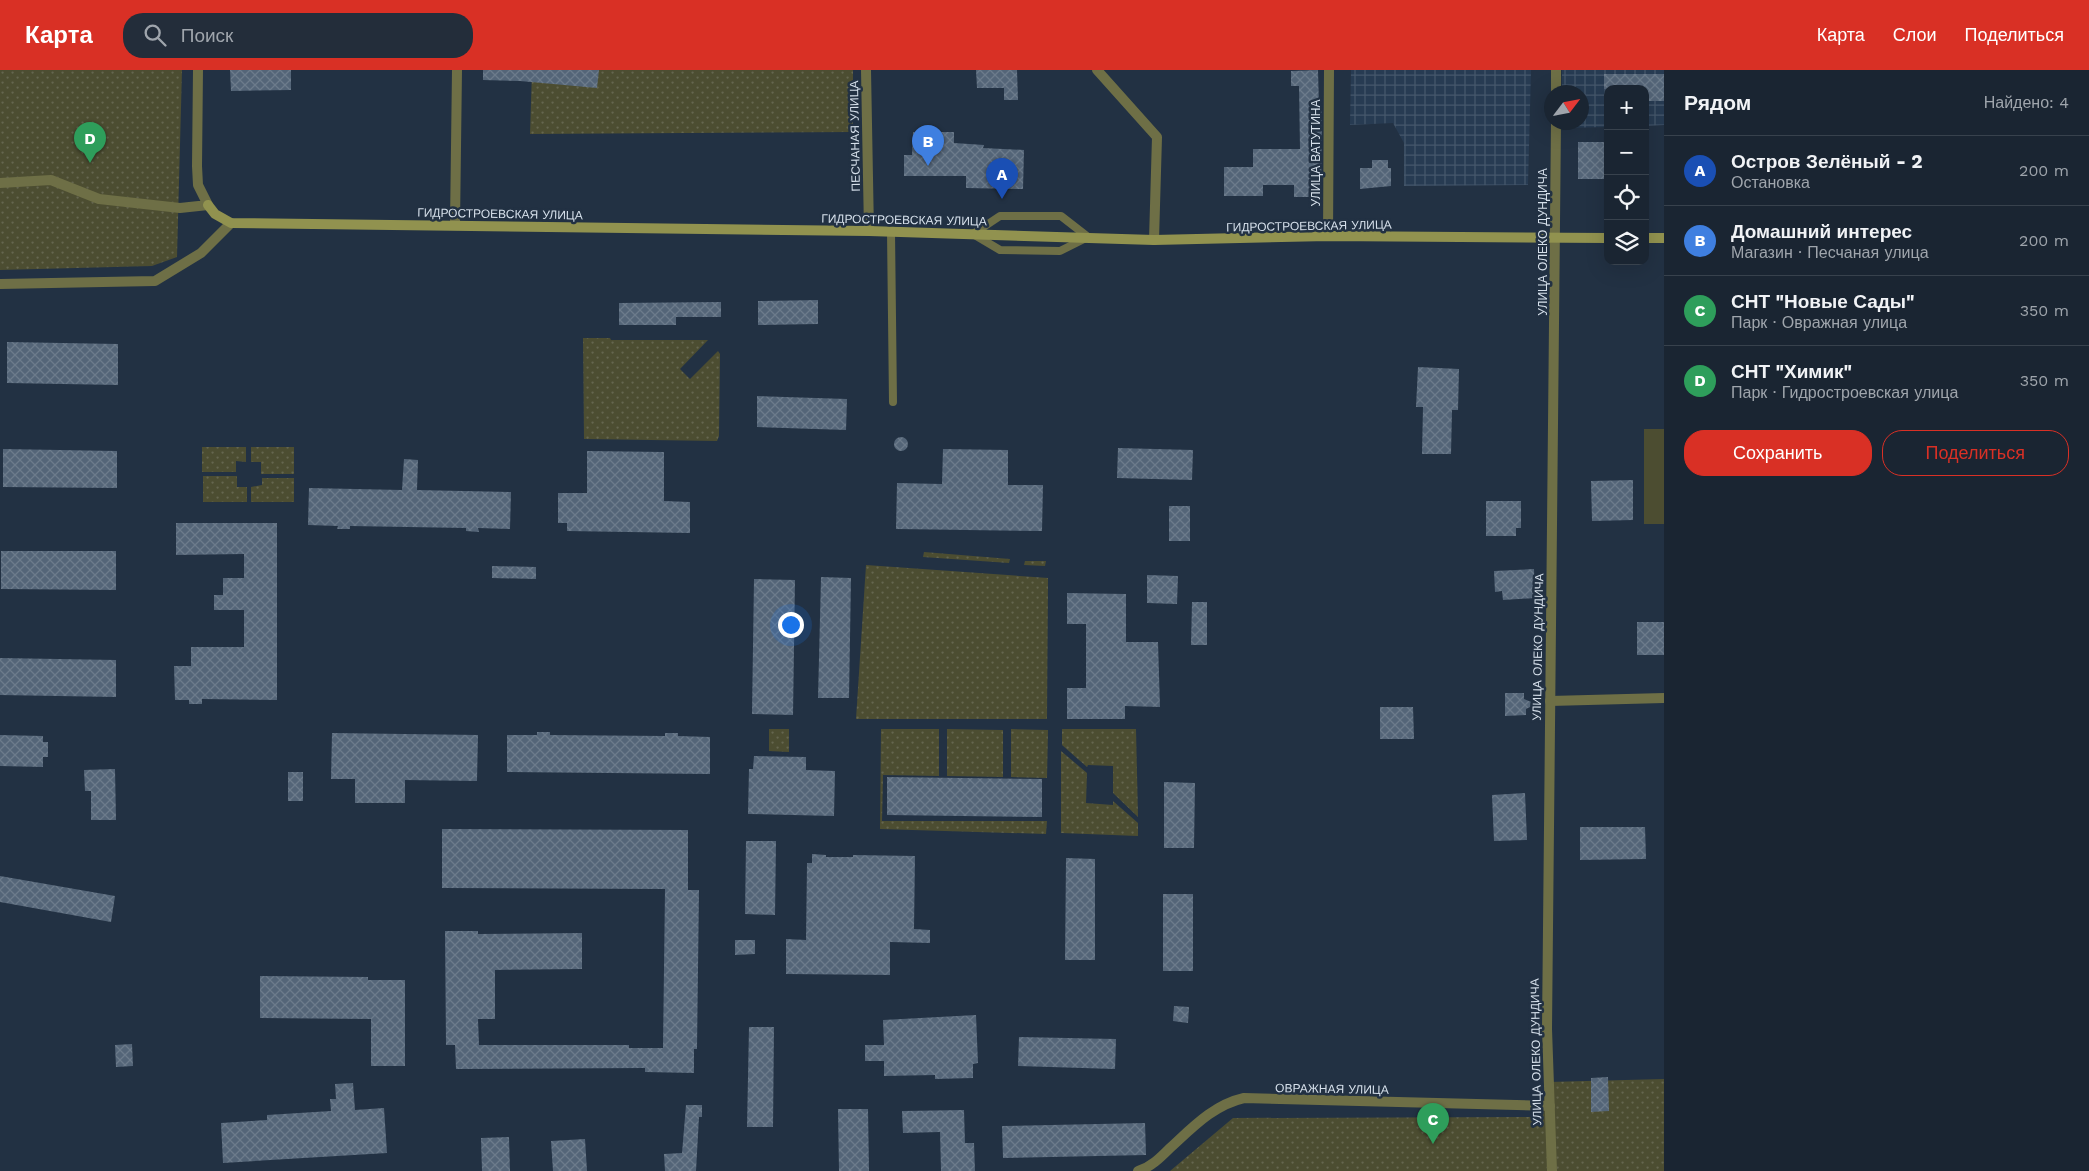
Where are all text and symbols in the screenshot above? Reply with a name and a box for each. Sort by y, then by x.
search box [123,13,473,58]
text: Карта [25,21,93,49]
icon: search [141,21,169,49]
text: Поиск [181,24,233,47]
text: Карта [1817,24,1865,45]
text: Слои [1893,24,1937,45]
text: Поделиться [1965,24,2064,45]
street label: ПЕСЧАНАЯ УЛИЦА [847,80,863,192]
north arrow [1544,85,1589,130]
map controls [1604,85,1649,265]
button: + [1604,85,1649,130]
text: Рядом [1684,90,1751,115]
text: Найдено: 4 [1984,93,2069,112]
street label: УЛИЦА ВАТУТИНА [1309,100,1323,206]
pin: D [74,122,106,163]
pin: B [912,125,944,166]
button: − [1604,130,1649,175]
text: Остров Зелёный - 2 [1731,150,1923,173]
pin: A [986,158,1018,199]
text: A [1695,161,1705,180]
text: 200 m [2019,161,2069,180]
street label: УЛИЦА ОЛЕКО ДУНДИЧА [1536,168,1550,316]
text: Остановка [1731,173,1810,192]
button: locate [1604,175,1649,220]
street label: ГИДРОСТРОЕВСКАЯ УЛИЦА [417,206,583,222]
street label: ГИДРОСТРОЕВСКАЯ УЛИЦА [821,212,987,228]
street label: ГИДРОСТРОЕВСКАЯ УЛИЦА [1226,218,1392,234]
button: layers [1604,220,1649,265]
text: Домашний интерес [1731,220,1912,243]
text: B [1695,231,1705,250]
text: 200 m [2019,231,2069,250]
text: Магазин · Песчаная улица [1731,243,1929,262]
text: СНТ "Новые Сады" [1731,290,1915,313]
text: C [1695,301,1705,320]
text: 350 m [2020,301,2069,320]
text: Парк · Овражная улица [1731,313,1907,332]
text: СНТ "Химик" [1731,360,1852,383]
text: D [1694,371,1706,390]
text: 350 m [2020,371,2069,390]
text: Парк · Гидростроевская улица [1731,383,1958,402]
button: Сохранить [1684,430,1872,476]
button: Поделиться [1882,430,2069,476]
street label: УЛИЦА ОЛЕКО ДУНДИЧА [1530,573,1546,721]
your location [778,612,804,638]
street label: УЛИЦА ОЛЕКО ДУНДИЧА [1528,978,1544,1126]
street label: ОВРАЖНАЯ УЛИЦА [1275,1081,1389,1097]
pin: C [1417,1103,1449,1144]

